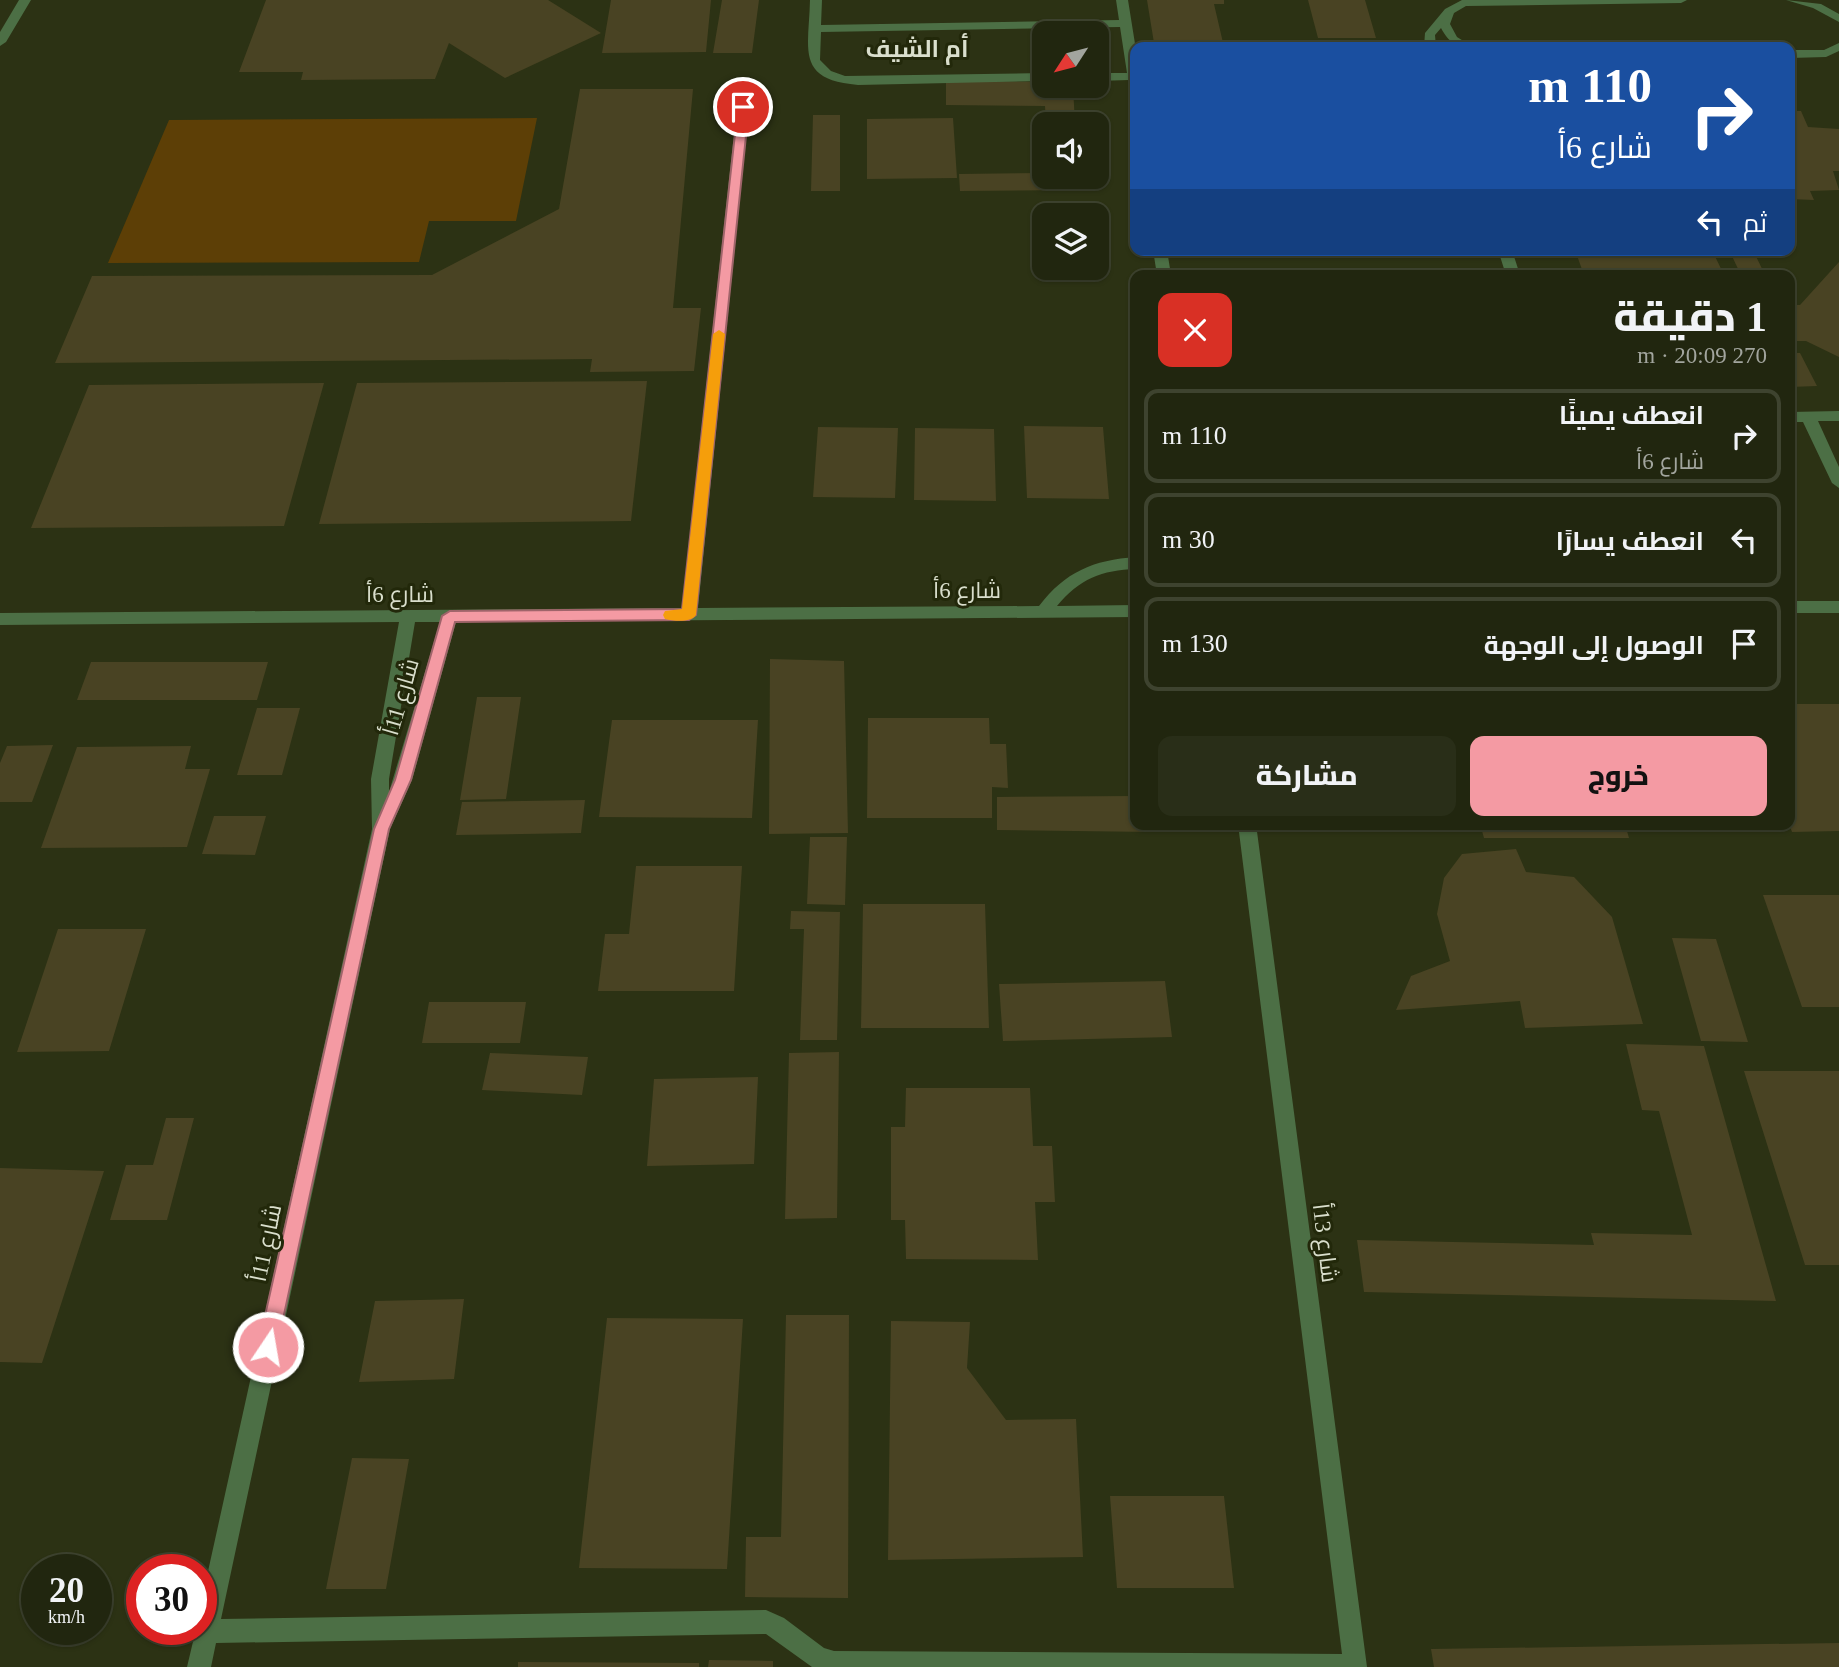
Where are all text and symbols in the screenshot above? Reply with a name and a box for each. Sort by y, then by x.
north arrow [1032,21,1110,98]
map controls [1032,21,1109,280]
district label: أم الشيف [865,33,969,65]
text: 110 m [1528,58,1652,113]
icon: right [1676,70,1767,161]
pin [713,77,773,137]
icon: arrive [724,88,762,126]
button: sound [1032,112,1109,189]
text: شارع 6أ [1557,129,1652,165]
button: layers [1032,203,1109,280]
icon: left [1691,203,1729,241]
text: ثم [1743,209,1767,238]
button: close [1158,293,1232,367]
text: 1 دقيقة [1614,294,1767,340]
text: 270 m · 20:09 [1637,343,1767,368]
text: انعطف يمينًا [1559,401,1704,430]
icon: right [1725,417,1763,455]
text: 110 m [1162,421,1227,450]
text: شارع 6أ [1636,449,1704,474]
icon: left [1725,521,1763,559]
text: 30 m [1162,525,1215,554]
text: انعطف يسارًا [1556,527,1704,556]
street label: شارع 6أ [933,575,1001,606]
street label: شارع 6أ [366,579,434,610]
icon: arrive [1725,625,1763,663]
text: 130 m [1162,629,1228,658]
text: الوصول إلى الوجهة [1484,631,1704,660]
street label: شارع 11أ [375,655,427,739]
button: مشاركة [1158,736,1456,816]
button: خروج [1470,736,1767,816]
street label: شارع 11أ [243,1201,289,1285]
street label: شارع 13أ [1305,1202,1345,1284]
position arrow [231,1310,305,1384]
speed limit sign: 30 [126,1554,217,1645]
text: 20 [49,1571,84,1610]
text: km/h [48,1607,85,1627]

